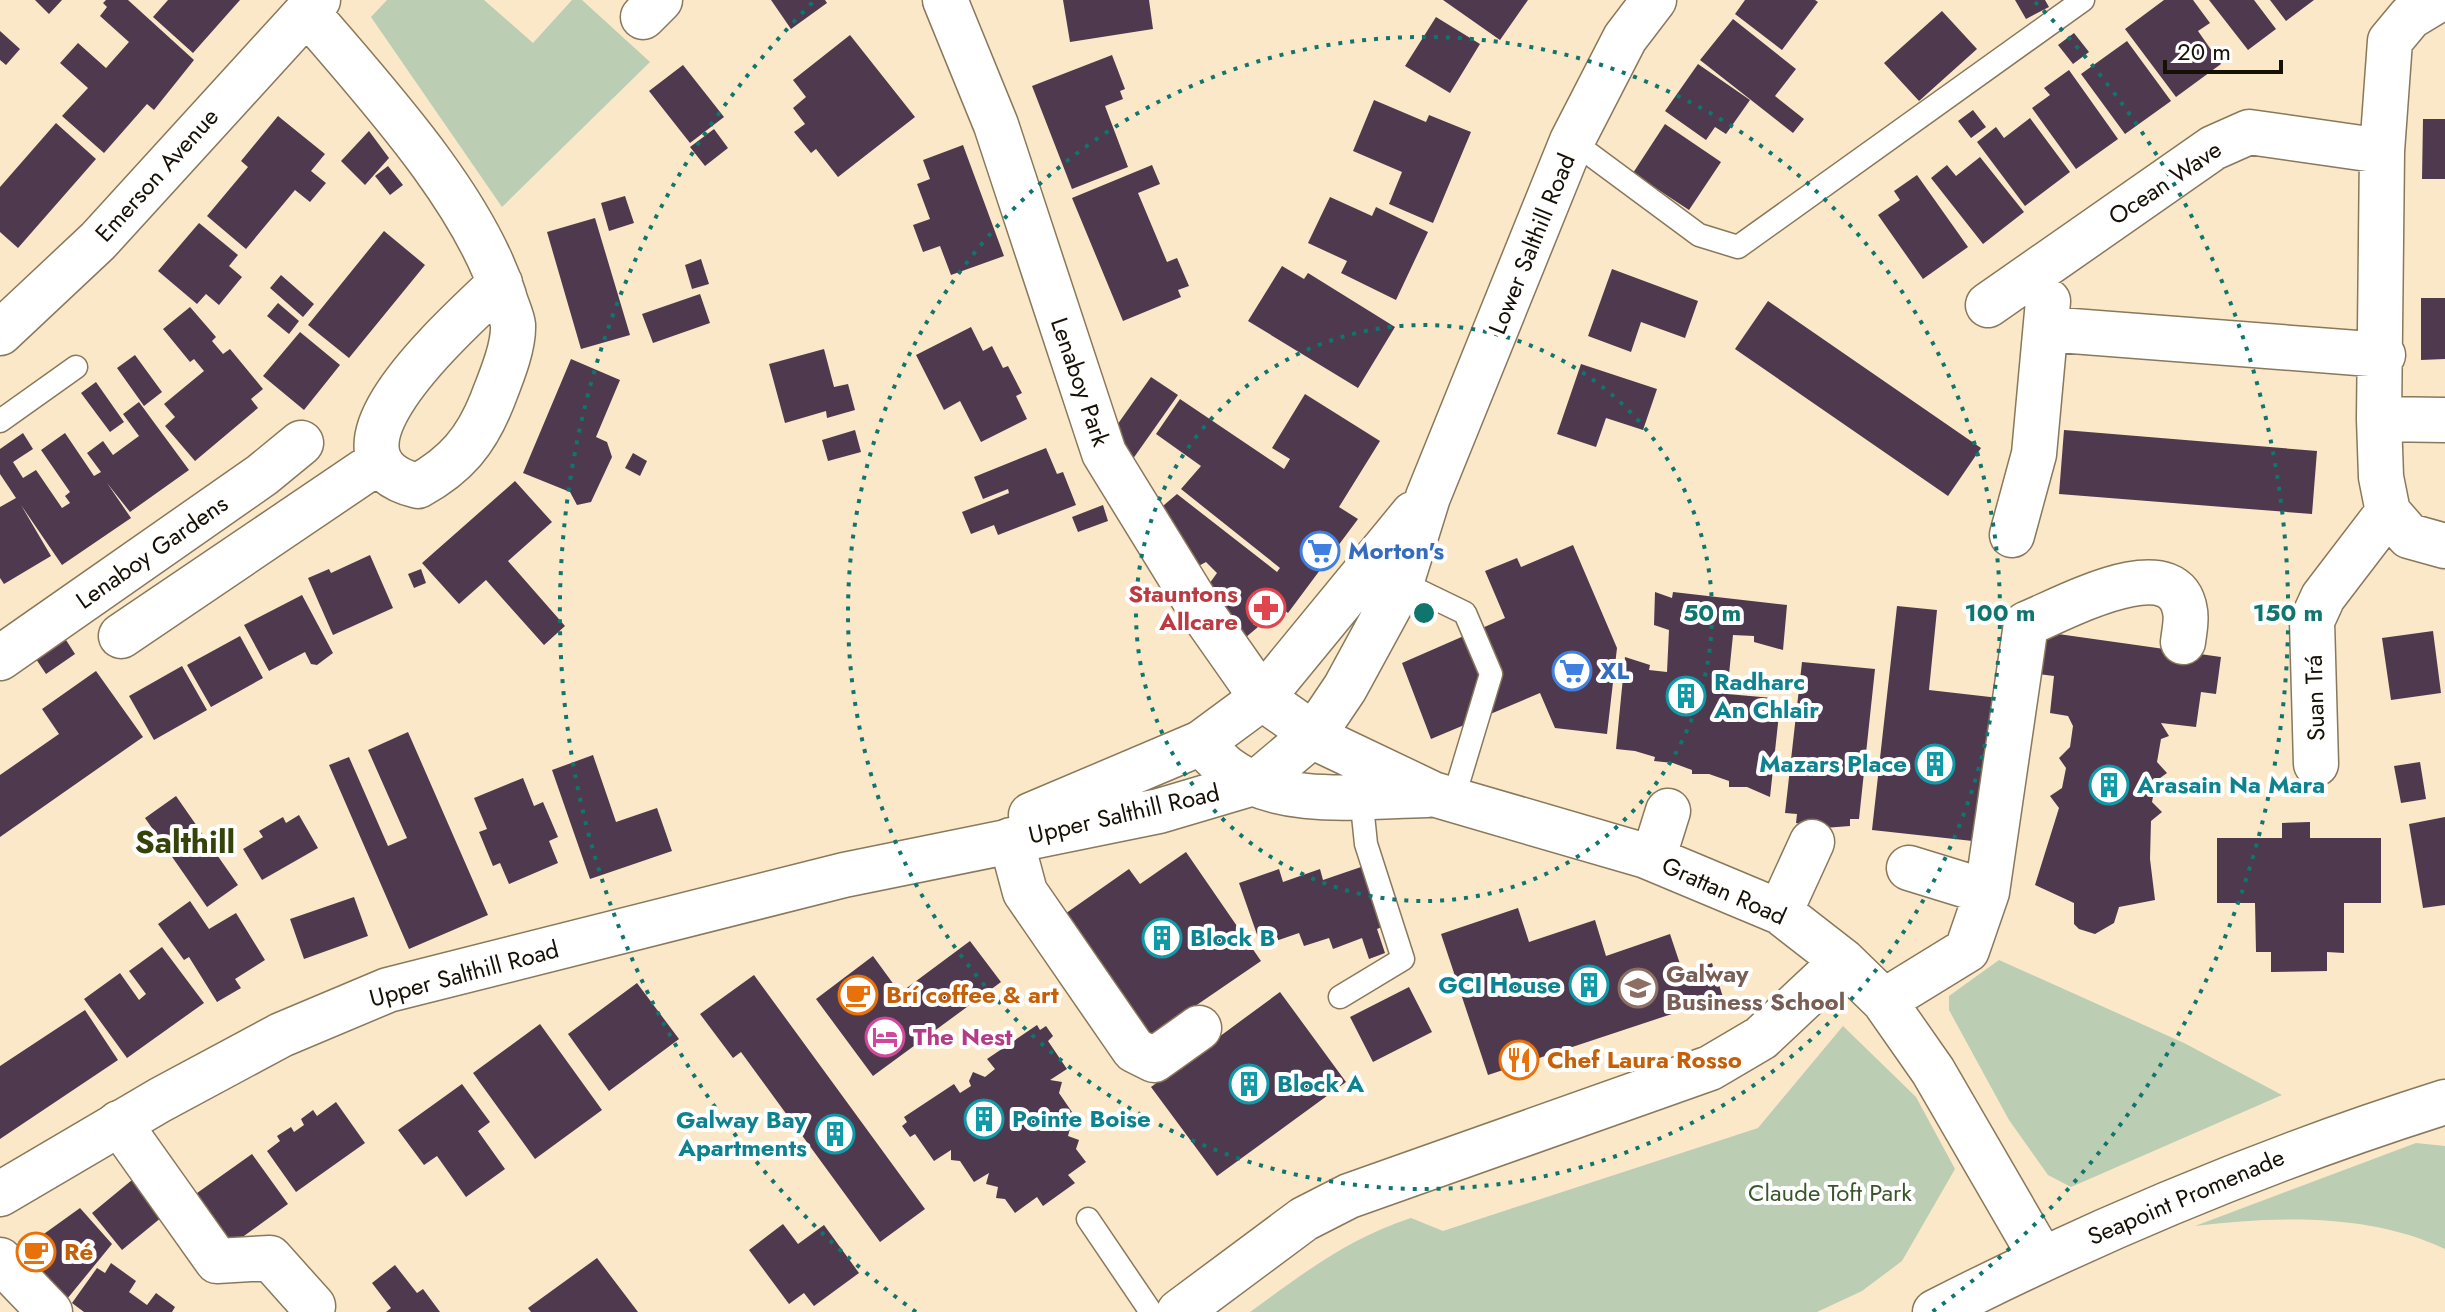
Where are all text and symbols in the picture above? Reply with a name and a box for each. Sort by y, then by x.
scale bar [2165,24,2281,74]
text: 20 m [2177,34,2231,69]
street label: Emerson Avenue [87,100,226,249]
street label: Ocean Wave [2101,132,2228,233]
street label: Lower Salthill Road [1479,148,1584,339]
street label: Lenaboy Park [1042,313,1119,451]
street label: Lenaboy Gardens [69,486,235,617]
supermarket icon: Morton's [1299,530,1341,572]
place label: Morton's [1348,533,1444,568]
place label: Stauntons Allcare [1128,576,1238,639]
pharmacy icon: Stauntons Allcare [1245,587,1287,629]
text: 50 m [1683,595,1741,630]
text: 100 m [1965,595,2035,630]
text: 150 m [2253,595,2323,630]
centre of rings [1410,599,1438,627]
supermarket icon: XL [1551,650,1593,692]
place label: XL [1600,653,1629,688]
street label: Suan Trá [2296,654,2333,742]
place label: Radharc An Chlair [1713,664,1819,727]
building icon: Radharc An Chlair [1665,675,1707,717]
building icon: Mazars Place [1914,743,1956,785]
place label: Mazars Place [1759,746,1907,781]
building icon: Arasain Na Mara [2088,764,2130,806]
place label: Arasain Na Mara [2136,767,2325,802]
street label: Upper Salthill Road [1025,775,1223,852]
district label: Salthill [135,819,235,865]
street label: Grattan Road [1656,848,1792,934]
building icon: Block B [1141,917,1183,959]
place label: Block B [1190,920,1275,955]
street label: Upper Salthill Road [365,931,563,1016]
place label: Galway Business School [1666,956,1845,1019]
building icon: GCI House [1568,964,1610,1006]
place label: GCI House [1438,967,1561,1002]
school or university icon: Galway Business School [1617,967,1659,1009]
cafe icon: Brí coffee & art [837,974,879,1016]
place label: Brí coffee & art [886,977,1059,1012]
hotel icon: The Nest [864,1016,906,1058]
place label: The Nest [913,1019,1013,1054]
restaurant icon: Chef Laura Rosso [1498,1039,1540,1081]
place label: Chef Laura Rosso [1547,1042,1742,1077]
building icon: Block A [1228,1063,1270,1105]
place label: Block A [1277,1066,1364,1101]
building icon: Pointe Boise [963,1098,1005,1140]
place label: Pointe Boise [1012,1101,1151,1136]
place label: Galway Bay Apartments [676,1102,807,1165]
building icon: Galway Bay Apartments [814,1113,856,1155]
street label: Seapoint Promenade [2082,1139,2290,1254]
park label: Claude Toft Park [1748,1175,1912,1210]
cafe icon: Ré [15,1231,57,1273]
place label: Ré [64,1234,93,1269]

